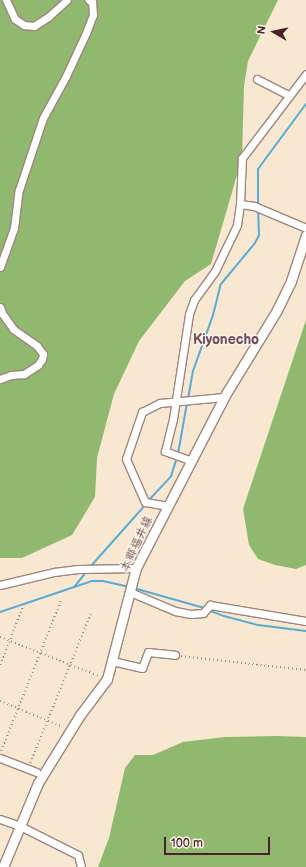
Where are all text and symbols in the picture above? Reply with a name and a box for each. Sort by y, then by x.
north arrow [254,12,294,52]
text: N [255,25,269,35]
district label: Kiyonecho [193,332,259,348]
street label: 本郷福井線 [118,514,156,574]
scale bar [166,829,272,855]
text: 100 m [171,836,203,851]

